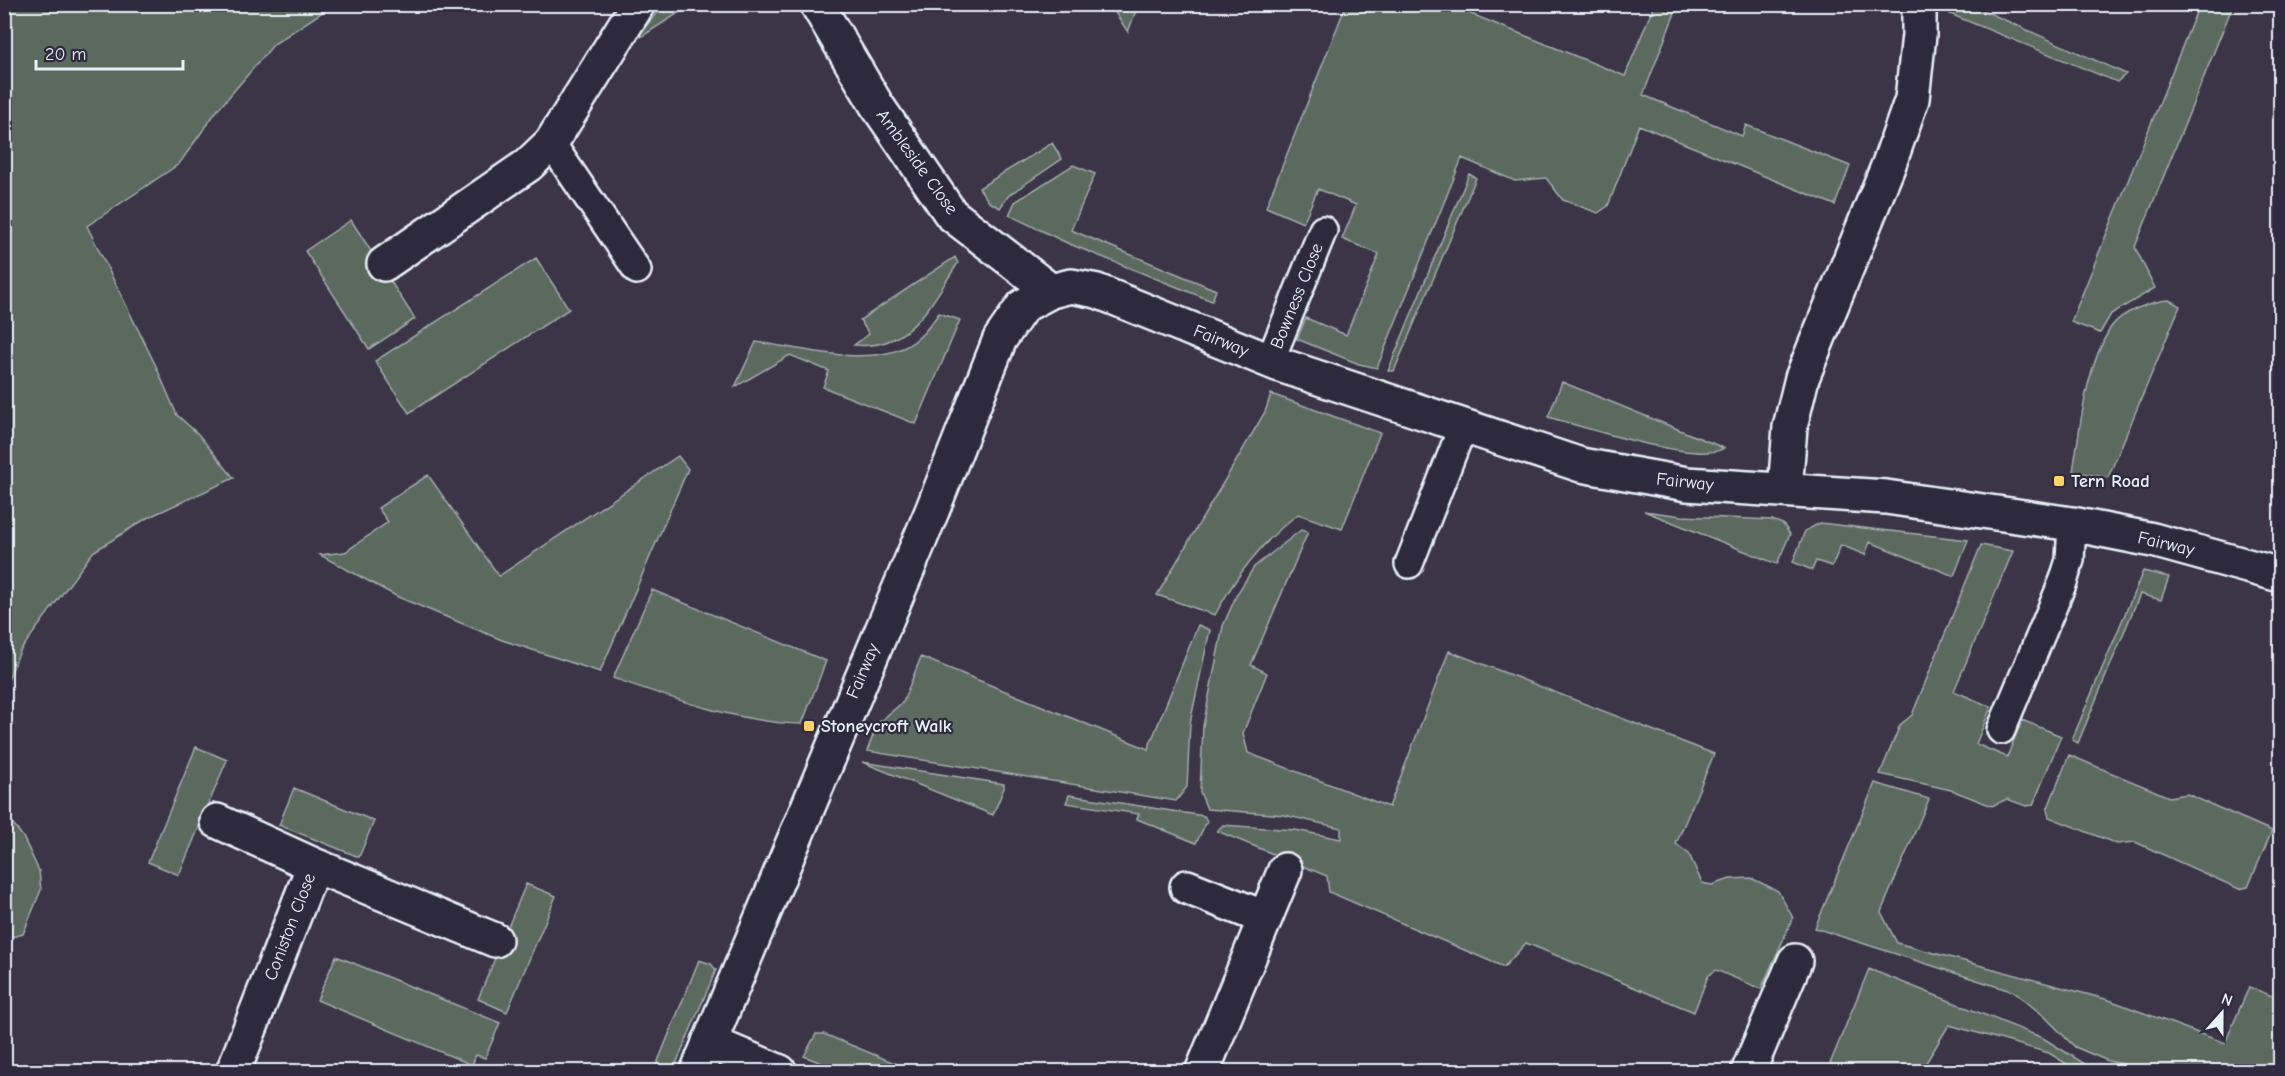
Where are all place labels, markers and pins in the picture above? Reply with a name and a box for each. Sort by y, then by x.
place label: Tern Road [2071,471,2150,492]
marker: Tern Road [2052,474,2066,488]
place label: Stoneycroft Walk [821,716,952,737]
marker: Stoneycroft Walk [802,719,816,733]

